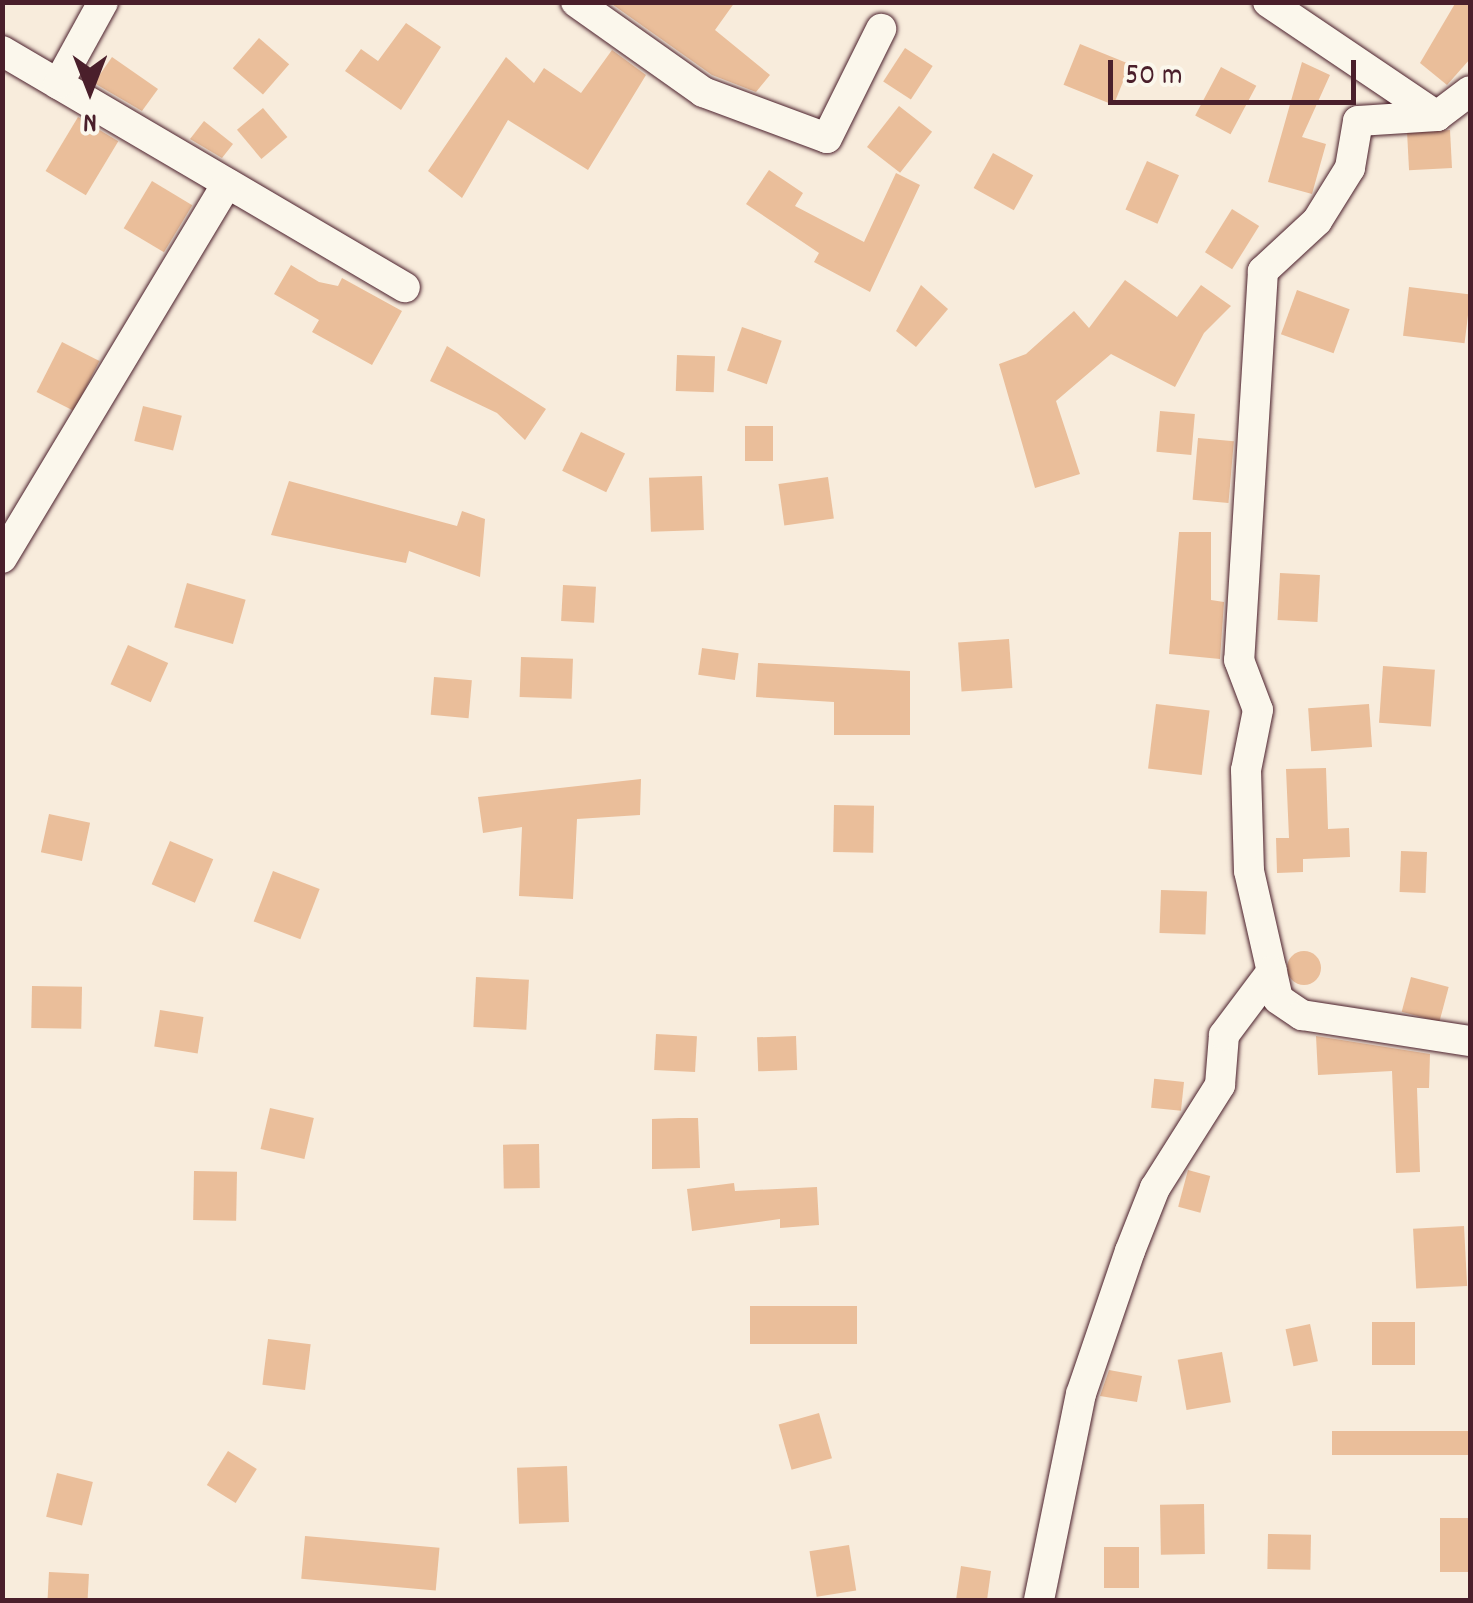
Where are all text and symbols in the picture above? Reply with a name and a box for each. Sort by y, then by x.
north arrow [40,40,140,140]
scale bar [1113,40,1360,102]
text: 50 m [1125,56,1183,99]
text: N [83,100,97,140]

